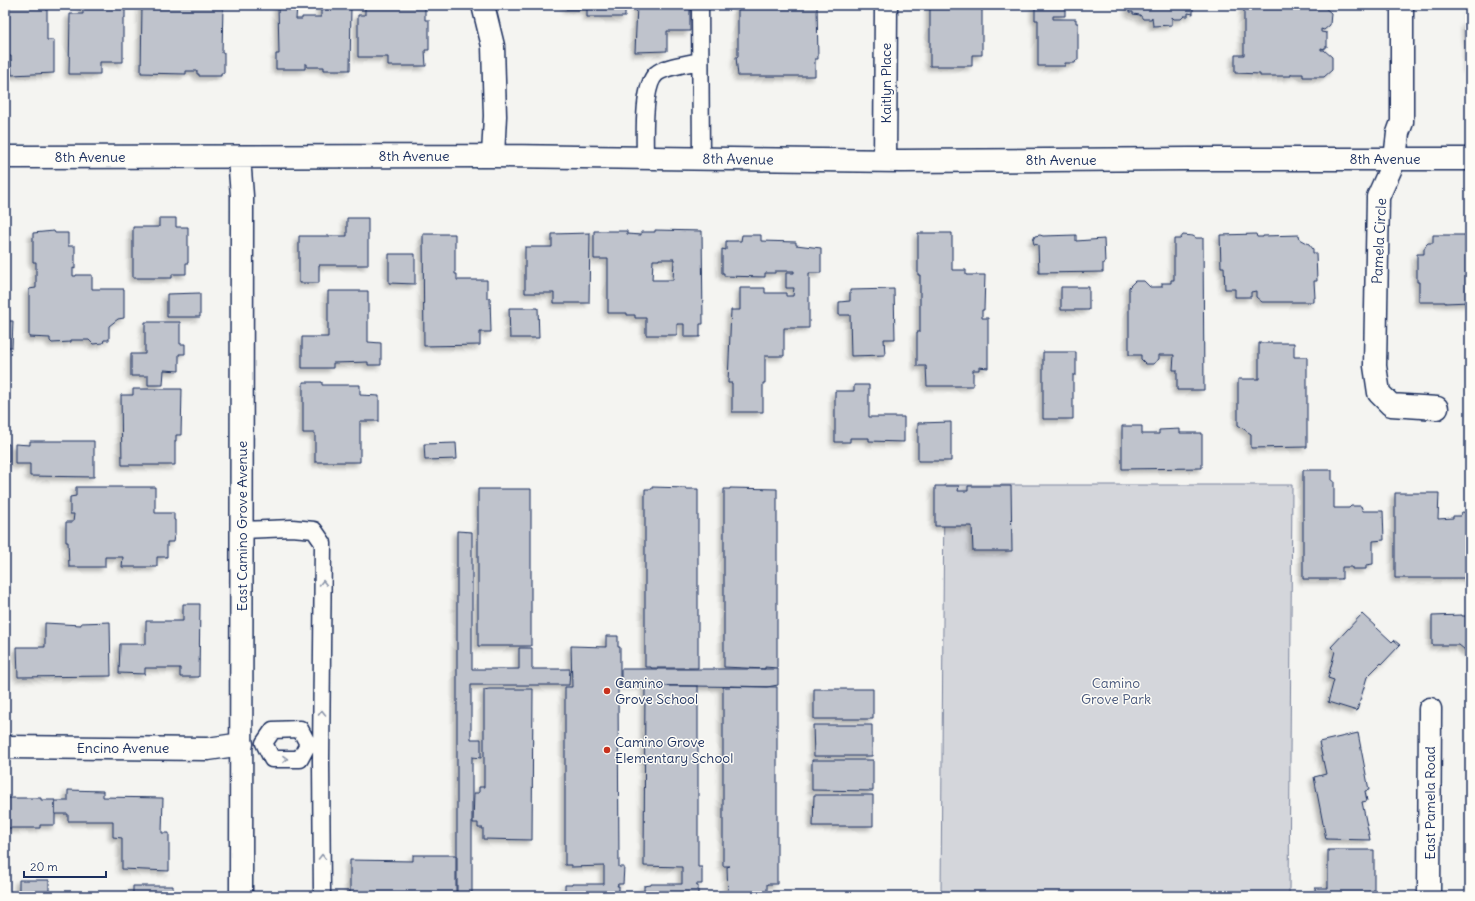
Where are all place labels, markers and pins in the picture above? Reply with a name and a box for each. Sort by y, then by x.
place label: Camino Grove School [615,674,698,708]
marker: Camino Grove School [602,686,612,696]
place label: Camino Grove Elementary School [615,733,733,767]
marker: Camino Grove Elementary School [602,745,612,755]

